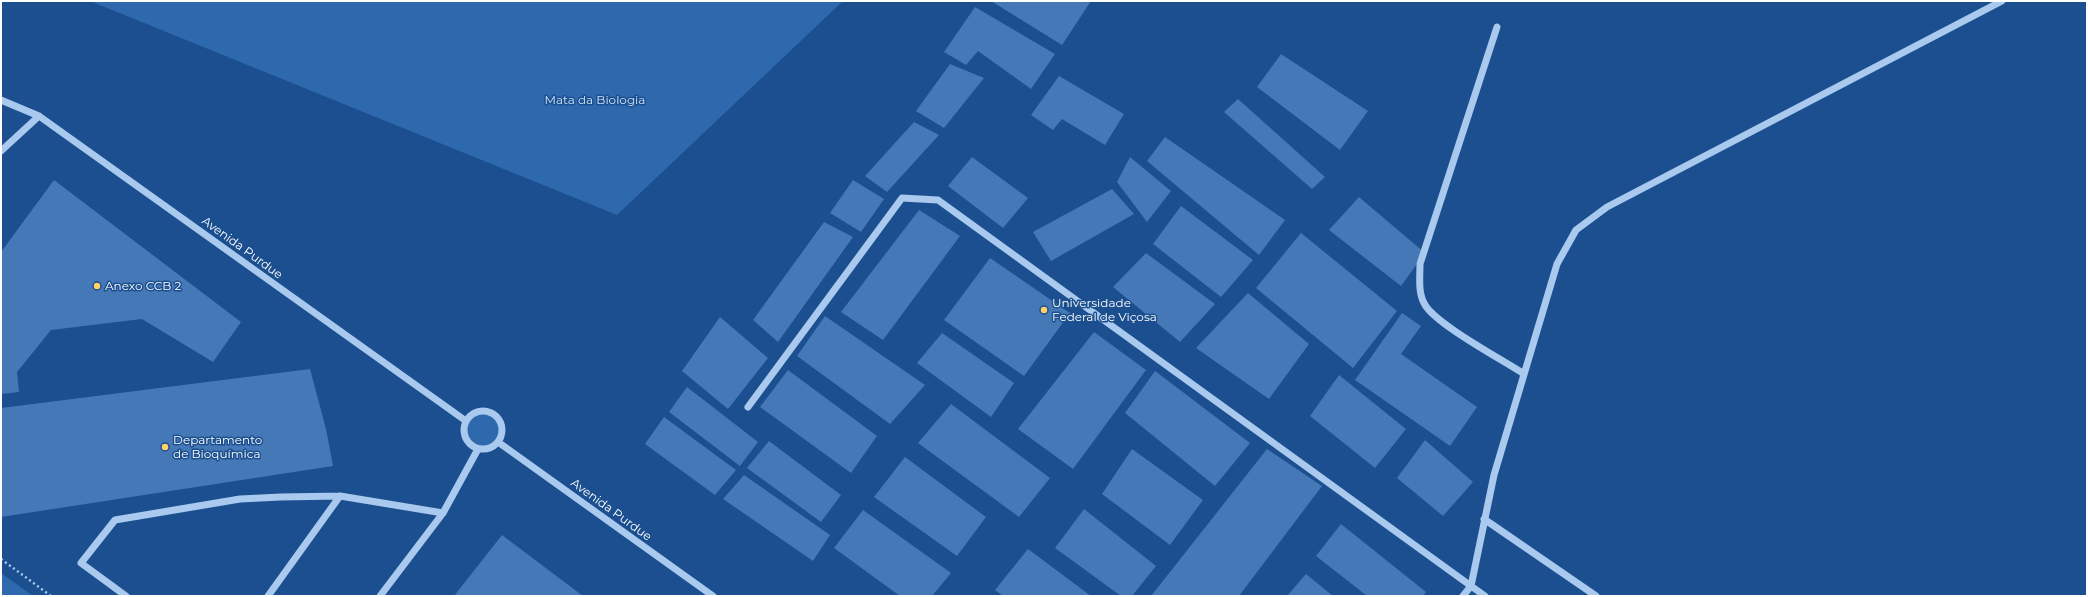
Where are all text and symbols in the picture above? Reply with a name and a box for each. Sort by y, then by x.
park label: Mata da Biologia [545,93,645,107]
street label: Avenida Purdue [199,214,285,282]
place label: Anexo CCB 2 [105,279,181,293]
marker: Anexo CCB 2 [92,281,102,291]
place label: Universidade Federal de Viçosa [1052,296,1157,324]
marker: Universidade Federal de Viçosa [1039,305,1049,315]
place label: Departamento de Bioquímica [173,433,262,461]
marker: Departamento de Bioquímica [160,442,170,452]
street label: Avenida Purdue [568,476,654,544]

